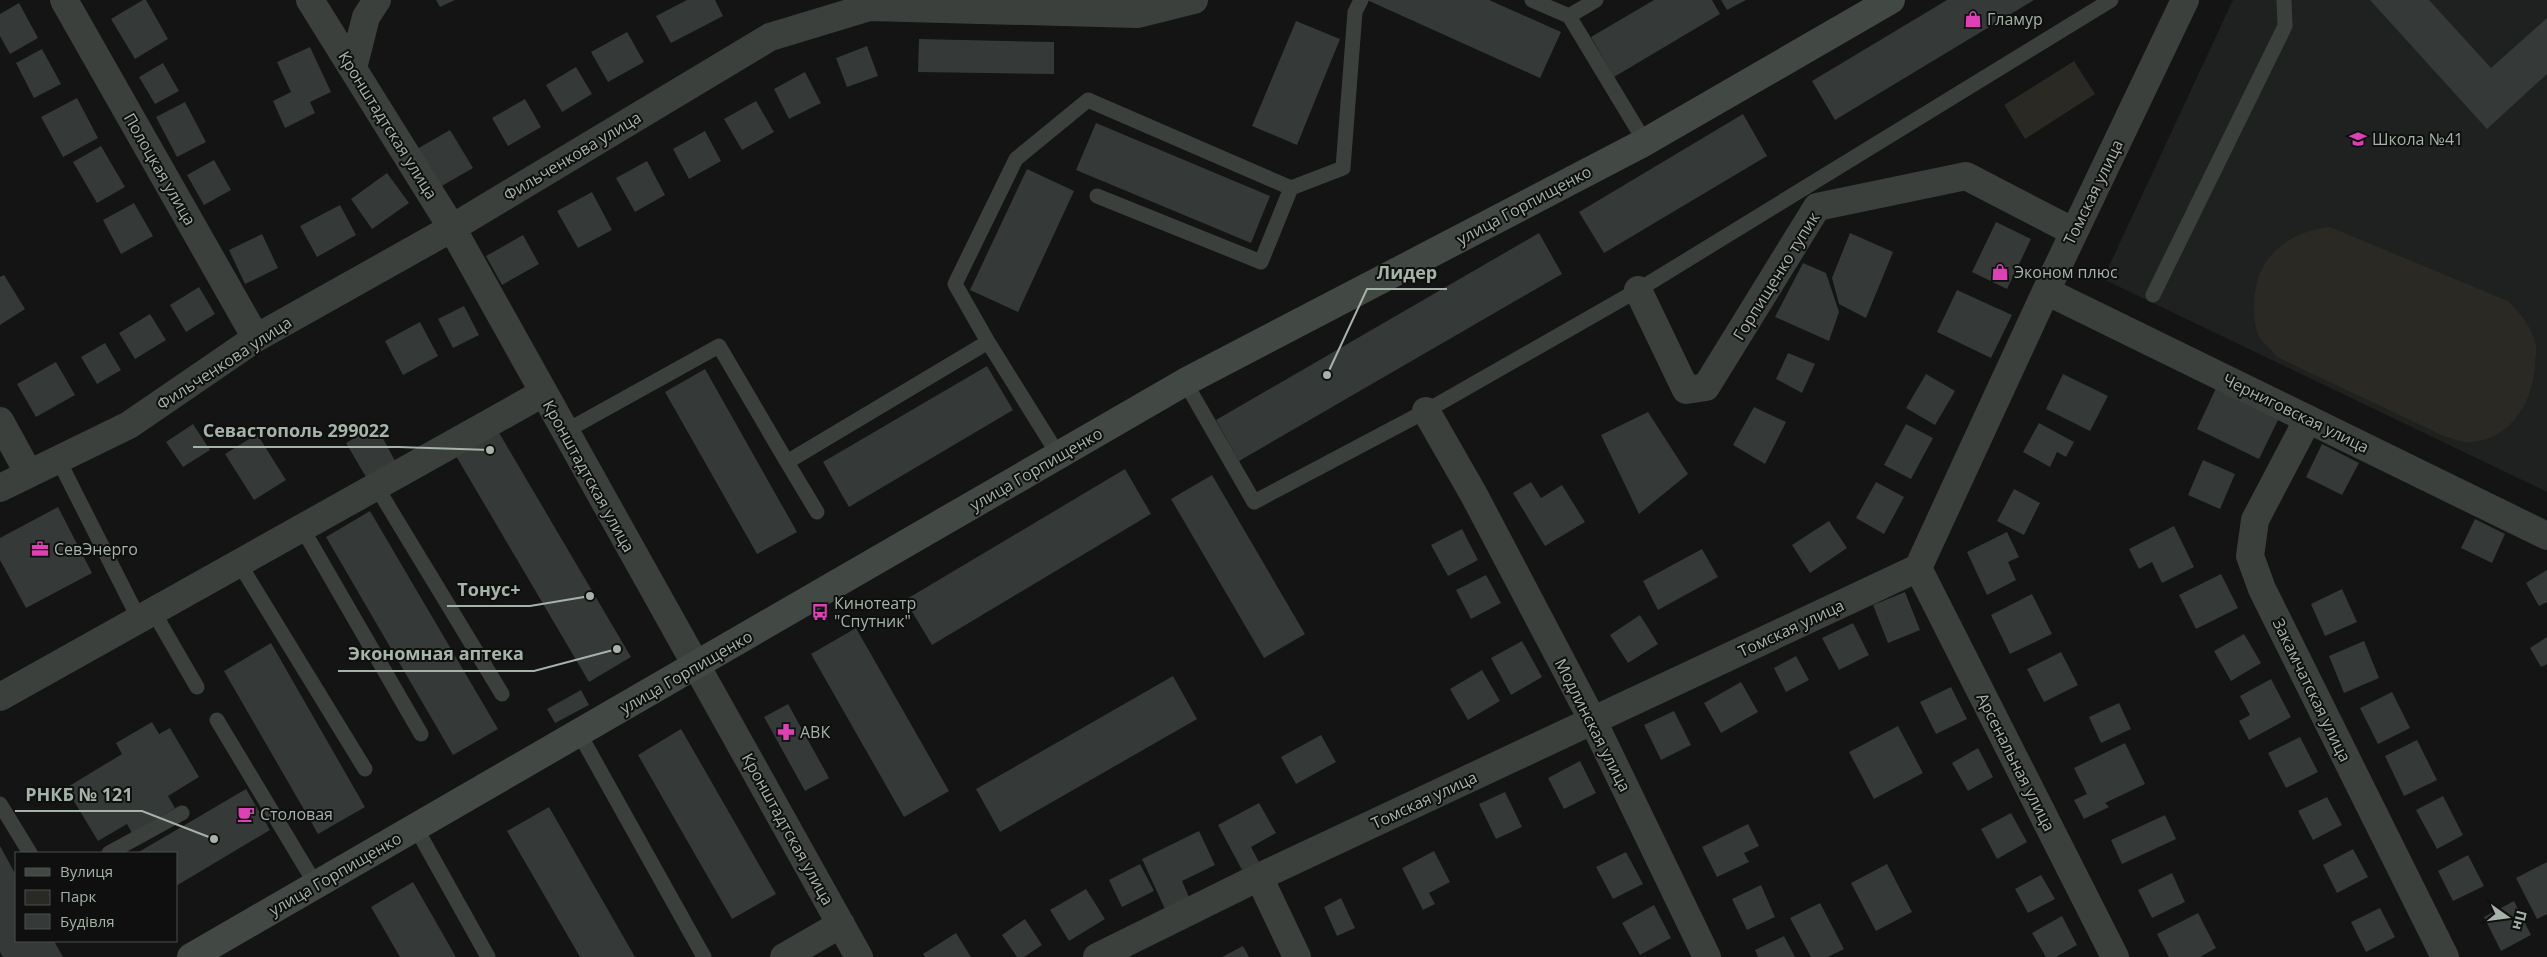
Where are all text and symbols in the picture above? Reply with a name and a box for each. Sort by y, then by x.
place label: Гламур [1987,8,2043,30]
shop icon: Гламур [1963,9,1983,29]
street label: Кронштадтская улица [333,47,443,203]
street label: Фильченкова улица [499,106,645,206]
street label: Полоцкая улица [119,109,201,229]
place label: Школа №41 [2372,128,2463,150]
school or university icon: Школа №41 [2348,129,2368,149]
street label: Томская улица [2058,136,2128,248]
street label: улица Горпищенко [1453,160,1595,250]
street label: Горпищенко тупик [1728,207,1825,344]
callout: Лидер [1367,256,1447,289]
text: Лидер [1377,260,1437,284]
place label: Эконом плюс [2014,261,2118,283]
shop icon: Эконом плюс [1990,262,2010,282]
street label: Фильченкова улица [152,311,296,415]
street label: Черниговская улица [2219,368,2373,458]
street label: Кронштадтская улица [538,396,640,556]
callout: Севастополь 299022 [193,414,399,447]
text: Севастополь 299022 [203,418,389,442]
street label: улица Горпищенко [966,422,1106,516]
place label: СевЭнерго [54,538,138,560]
office icon: СевЭнерго [30,539,50,559]
callout: Тонус+ [447,573,530,606]
text: Тонус+ [457,577,521,601]
place label: Кинотеатр "Спутник" [834,592,916,632]
street label: Томская улица [1735,594,1847,662]
bus stop icon: Кинотеатр "Спутник" [810,602,830,622]
street label: Закамчатская улица [2268,614,2356,766]
street label: улица Горпищенко [616,625,756,719]
callout: Экономная аптека [338,638,534,671]
text: Экономная аптека [348,641,524,665]
street label: Модлинская улица [1550,655,1636,795]
street label: Арсенальная улица [1972,689,2060,835]
place label: АВК [800,721,830,743]
pharmacy icon: АВК [776,722,796,742]
street label: Кронштадтская улица [737,749,839,909]
street label: Томская улица [1368,766,1480,834]
callout: РНКБ № 121 [15,778,142,811]
text: РНКБ № 121 [25,782,133,806]
place label: Столовая [260,803,333,825]
cafe icon: Столовая [236,804,256,824]
street label: улица Горпищенко [265,827,405,921]
legend [15,852,178,942]
text: Вулиця [60,861,113,881]
text: Парк [60,886,96,906]
north arrow [2482,892,2532,942]
text: Пн [2508,908,2532,932]
text: Будівля [60,911,115,931]

